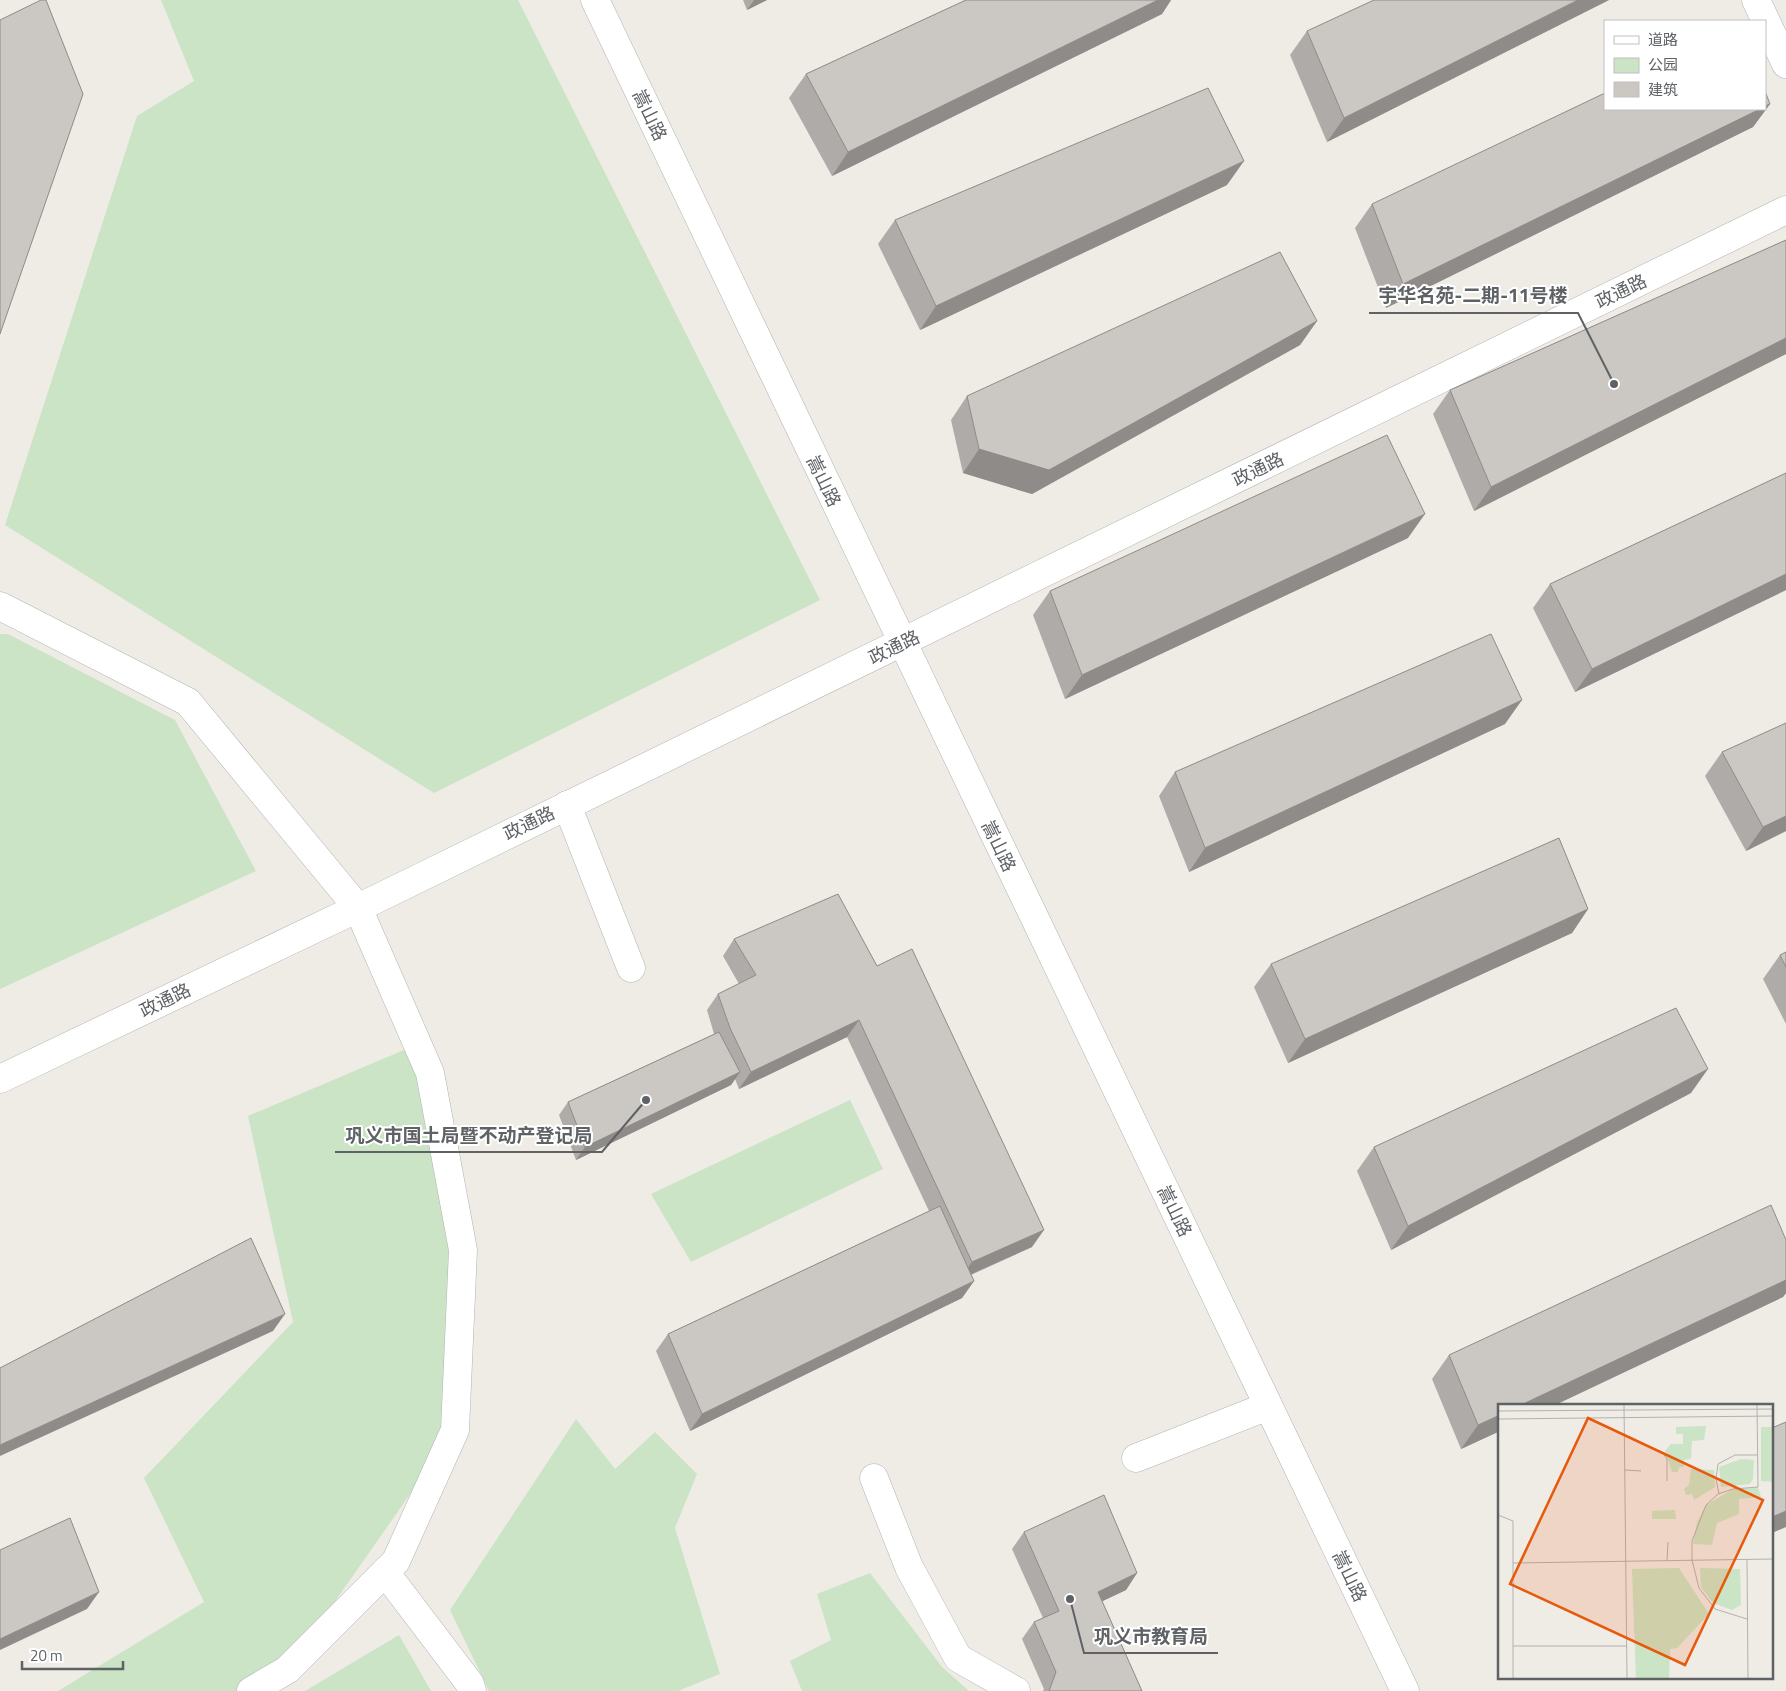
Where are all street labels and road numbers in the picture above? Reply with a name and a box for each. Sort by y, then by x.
street label: 嵩山路 [626,85,674,145]
street label: 政通路 [1591,267,1651,315]
street label: 政通路 [1228,445,1288,493]
street label: 嵩山路 [800,451,848,511]
street label: 政通路 [864,623,924,671]
street label: 政通路 [499,799,559,847]
street label: 嵩山路 [975,816,1023,876]
street label: 政通路 [135,976,195,1024]
street label: 嵩山路 [1151,1181,1199,1241]
street label: 嵩山路 [1326,1546,1374,1606]

